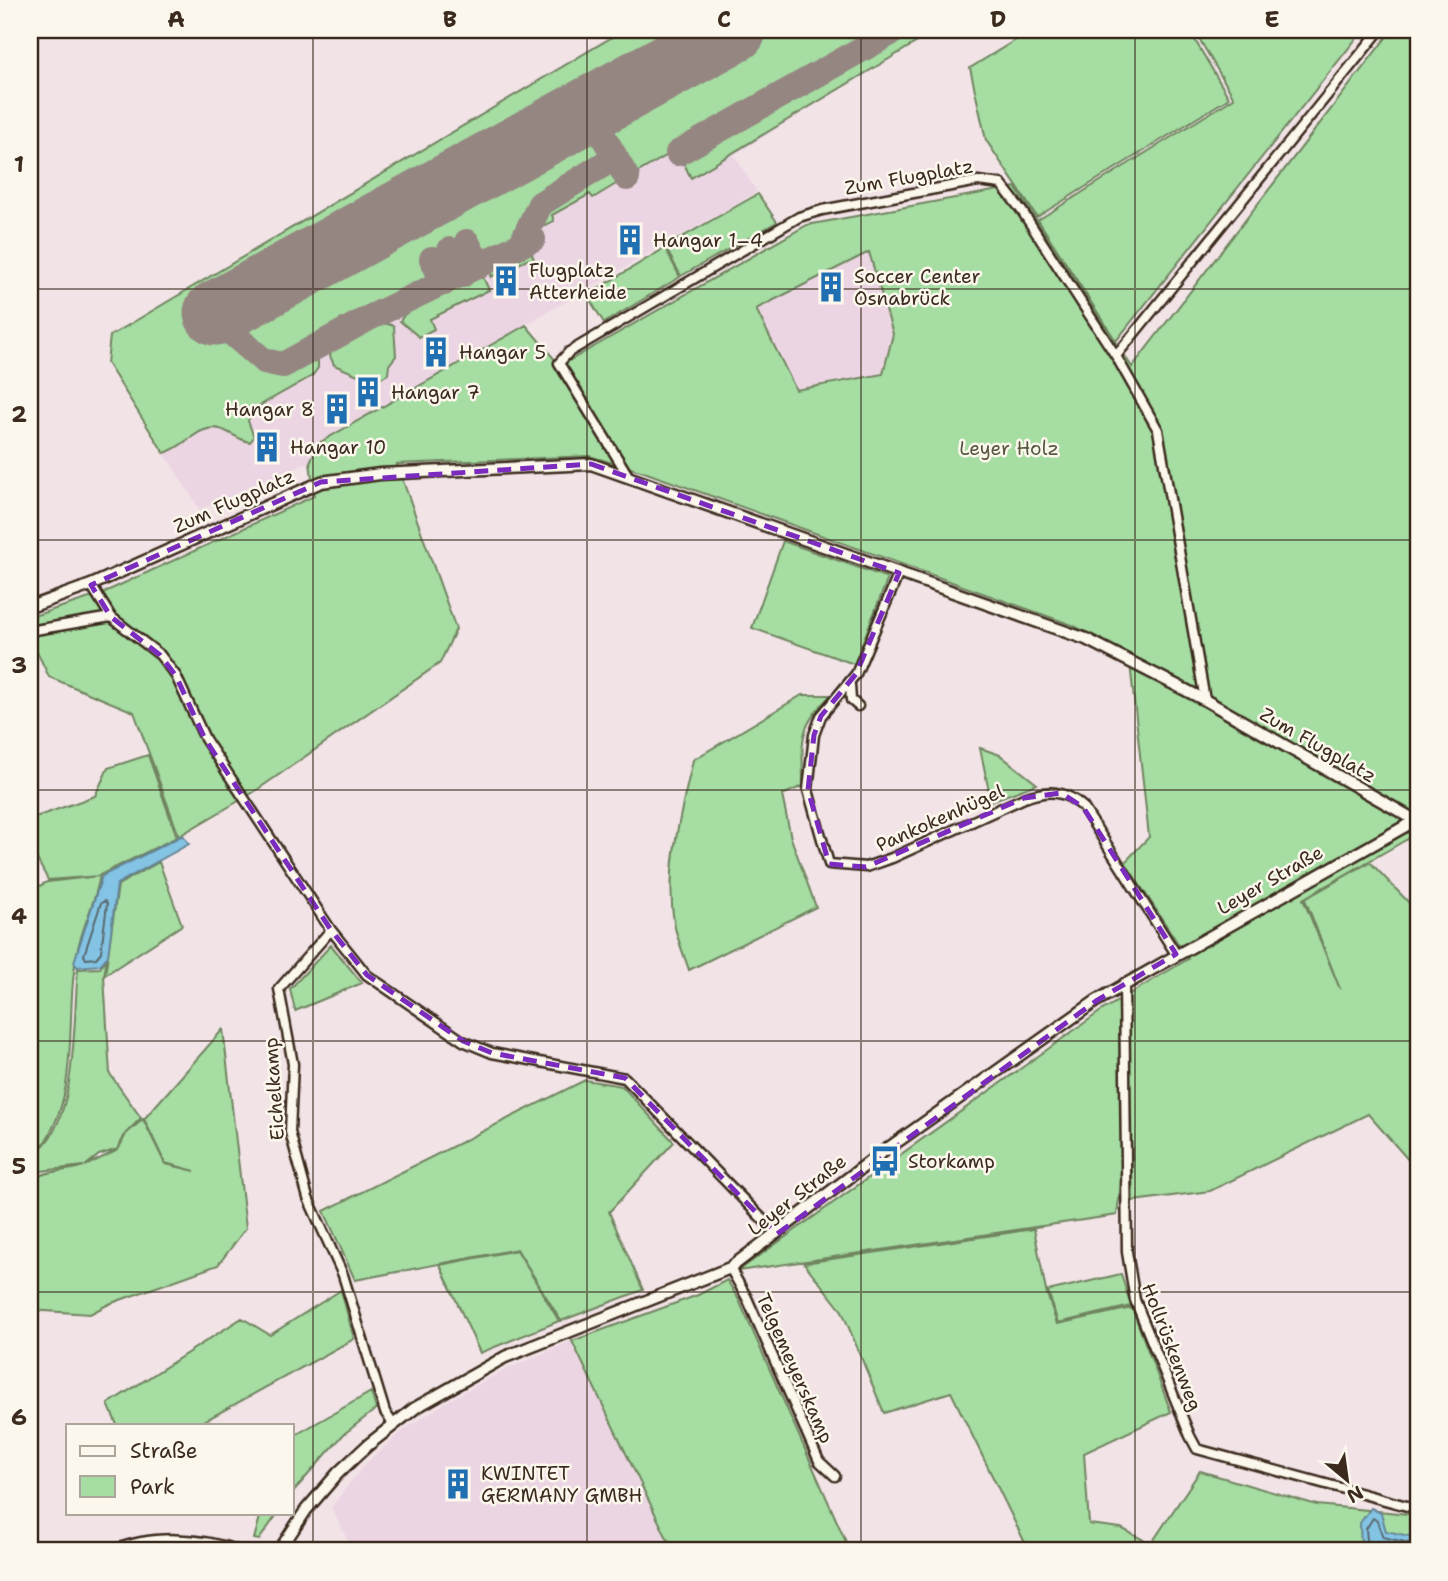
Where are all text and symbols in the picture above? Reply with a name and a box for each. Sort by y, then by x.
text: A [167,4,185,34]
text: B [443,4,457,34]
text: C [717,4,731,34]
text: D [990,4,1006,34]
text: E [1264,4,1280,34]
text: 1 [14,149,24,179]
street label: Zum Flugplatz [843,153,975,201]
building icon: Hangar 1–4 [613,223,647,257]
place label: Hangar 1–4 [653,228,763,253]
place label: Flugplatz Atterheide [529,258,627,305]
building icon: Flugplatz Atterheide [489,264,523,298]
place label: Soccer Center Osnabrück [854,264,980,311]
building icon: Soccer Center Osnabrück [814,270,848,304]
building icon: Hangar 5 [419,335,453,369]
place label: Hangar 5 [459,340,546,365]
building icon: Hangar 7 [351,375,385,409]
place label: Hangar 7 [391,380,480,405]
building icon: Hangar 8 [320,392,354,426]
place label: Hangar 8 [225,397,314,422]
text: 2 [11,399,27,429]
building icon: Hangar 10 [250,430,284,464]
place label: Hangar 10 [290,435,386,460]
park label: Leyer Holz [959,436,1059,461]
street label: Zum Flugplatz [169,463,299,539]
text: 3 [11,650,27,680]
street label: Zum Flugplatz [1255,702,1381,788]
street label: Pankokenhügel [872,778,1008,857]
street label: Leyer Straße [1212,840,1328,920]
text: 4 [11,901,27,931]
street label: Eichelkamp [258,1037,290,1141]
bus stop icon: Storkamp [868,1144,902,1178]
street label: Leyer Straße [743,1149,851,1241]
place label: Storkamp [908,1149,995,1174]
text: 5 [12,1151,26,1181]
street label: Hollrüskenweg [1136,1279,1208,1415]
street label: Telgemeyerskamp [751,1289,839,1447]
text: 6 [11,1402,27,1432]
legend [66,1424,294,1514]
text: Straße [130,1437,198,1465]
north arrow [1312,1444,1382,1514]
place label: KWINTET GERMANY GMBH [481,1461,642,1508]
building icon: KWINTET GERMANY GMBH [441,1467,475,1501]
text: Park [130,1473,175,1501]
text: N [1342,1480,1368,1509]

